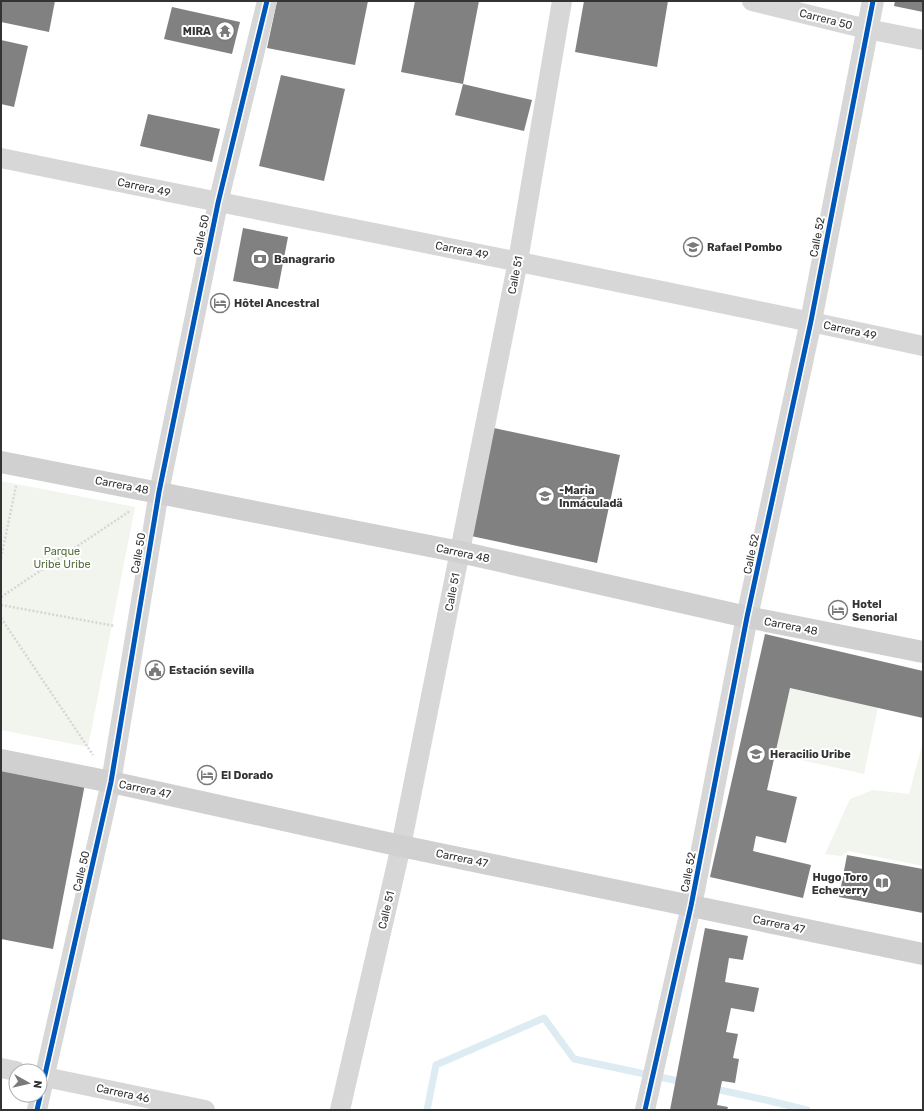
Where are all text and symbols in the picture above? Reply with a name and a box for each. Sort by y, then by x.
street label: Carrera 50 [798,7,854,32]
temple icon: MIRA [214,20,236,42]
place label: MIRA [183,25,211,38]
street label: Carrera 49 [116,176,172,199]
street label: Calle 50 [191,214,212,257]
street label: Calle 52 [807,216,828,258]
school or university icon: Rafael Pombo [682,236,704,258]
street label: Carrera 49 [434,239,490,262]
place label: Rafael Pombo [707,241,782,254]
bank icon: Banagrario [249,248,271,270]
place label: Banagrario [274,253,335,266]
street label: Calle 51 [505,255,526,295]
hotel icon: Hôtel Ancestral [209,292,231,314]
place label: Hôtel Ancestral [234,297,319,310]
street label: Carrera 49 [822,319,878,342]
street label: Carrera 48 [94,474,150,497]
place label: -Maria Inmáculadä [559,484,623,510]
school or university icon: -Maria Inmáculadä [534,485,556,507]
street label: Calle 50 [129,532,148,574]
street label: Calle 52 [741,533,762,575]
street label: Carrera 48 [435,541,491,566]
park label: Parque Uribe Uribe [33,545,91,571]
street label: Calle 51 [442,572,463,612]
place label: Hotel Senorial [852,598,897,624]
hotel icon: Hotel Senorial [827,599,849,621]
street label: Carrera 48 [763,615,819,638]
public building icon: Estación sevilla [144,659,166,681]
place label: Estación sevilla [169,664,254,677]
school or university icon: Heracilio Uribe [745,743,767,765]
place label: Heracilio Uribe [770,748,851,761]
hotel icon: El Dorado [196,764,218,786]
place label: El Dorado [221,769,273,782]
street label: Carrera 47 [118,778,172,801]
street label: Carrera 47 [435,847,489,870]
street label: Calle 50 [71,850,92,893]
street label: Calle 52 [678,851,699,893]
place label: Hugo Toro Echeverry [812,871,868,897]
library icon: Hugo Toro Echeverry [871,872,893,894]
street label: Calle 51 [376,890,397,930]
street label: Carrera 47 [752,913,806,936]
north arrow [8,1063,48,1103]
text: N [30,1079,44,1089]
street label: Carrera 46 [95,1082,151,1106]

